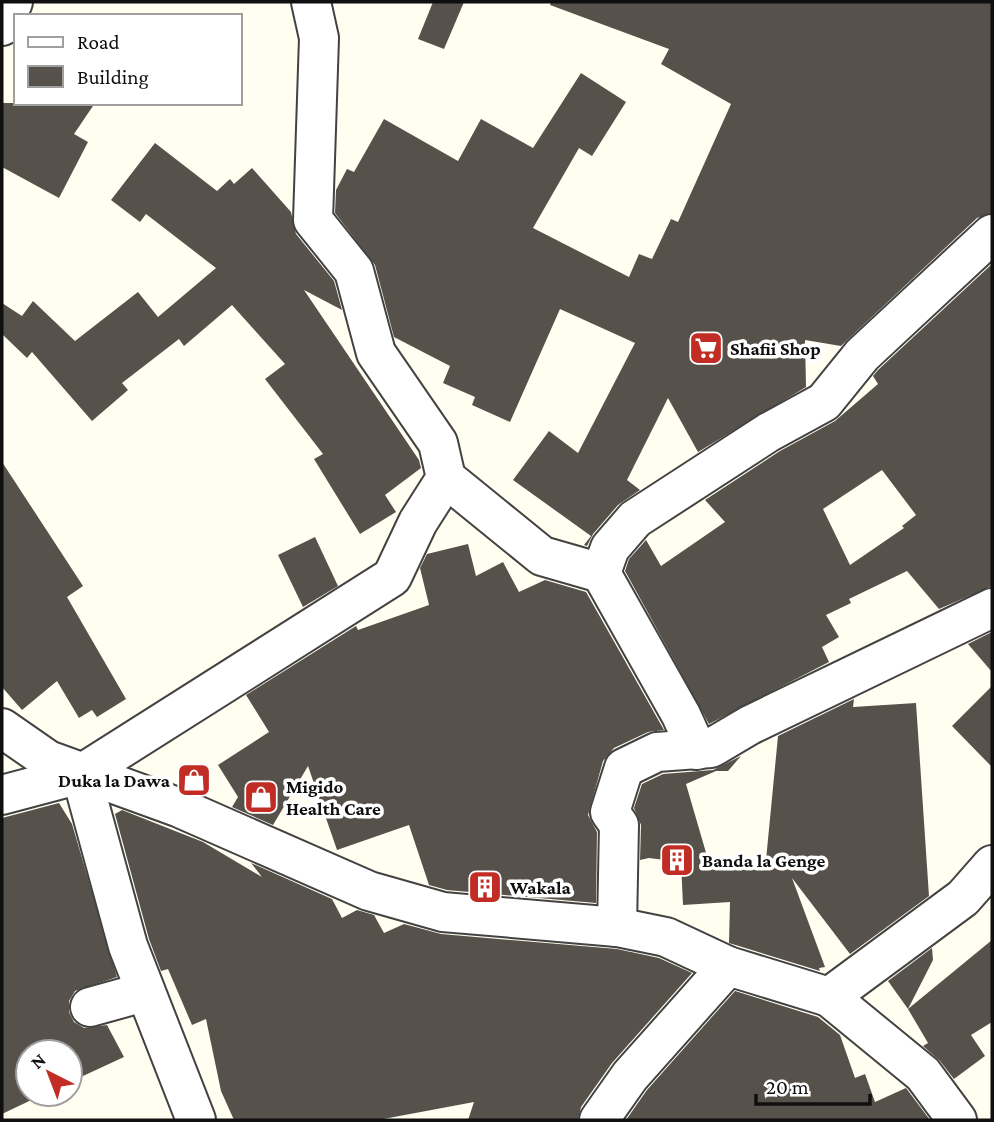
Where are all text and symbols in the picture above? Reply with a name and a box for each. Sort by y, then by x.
legend [14,14,242,105]
text: Road [77,30,120,54]
text: Building [77,65,149,89]
supermarket icon: Shafii Shop [687,329,725,367]
place label: Shafii Shop [730,338,821,359]
shop icon: Duka la Dawa [175,761,213,799]
place label: Duka la Dawa [58,770,171,791]
place label: Migido Health Care [286,776,381,819]
shop icon: Migido Health Care [242,778,280,816]
building icon: Banda la Genge [658,841,696,879]
place label: Banda la Genge [702,850,826,871]
building icon: Wakala [466,868,504,906]
place label: Wakala [509,877,571,898]
north arrow [14,1038,84,1108]
text: N [26,1049,50,1073]
scale bar [756,1062,870,1106]
text: 20 m [766,1075,809,1099]

